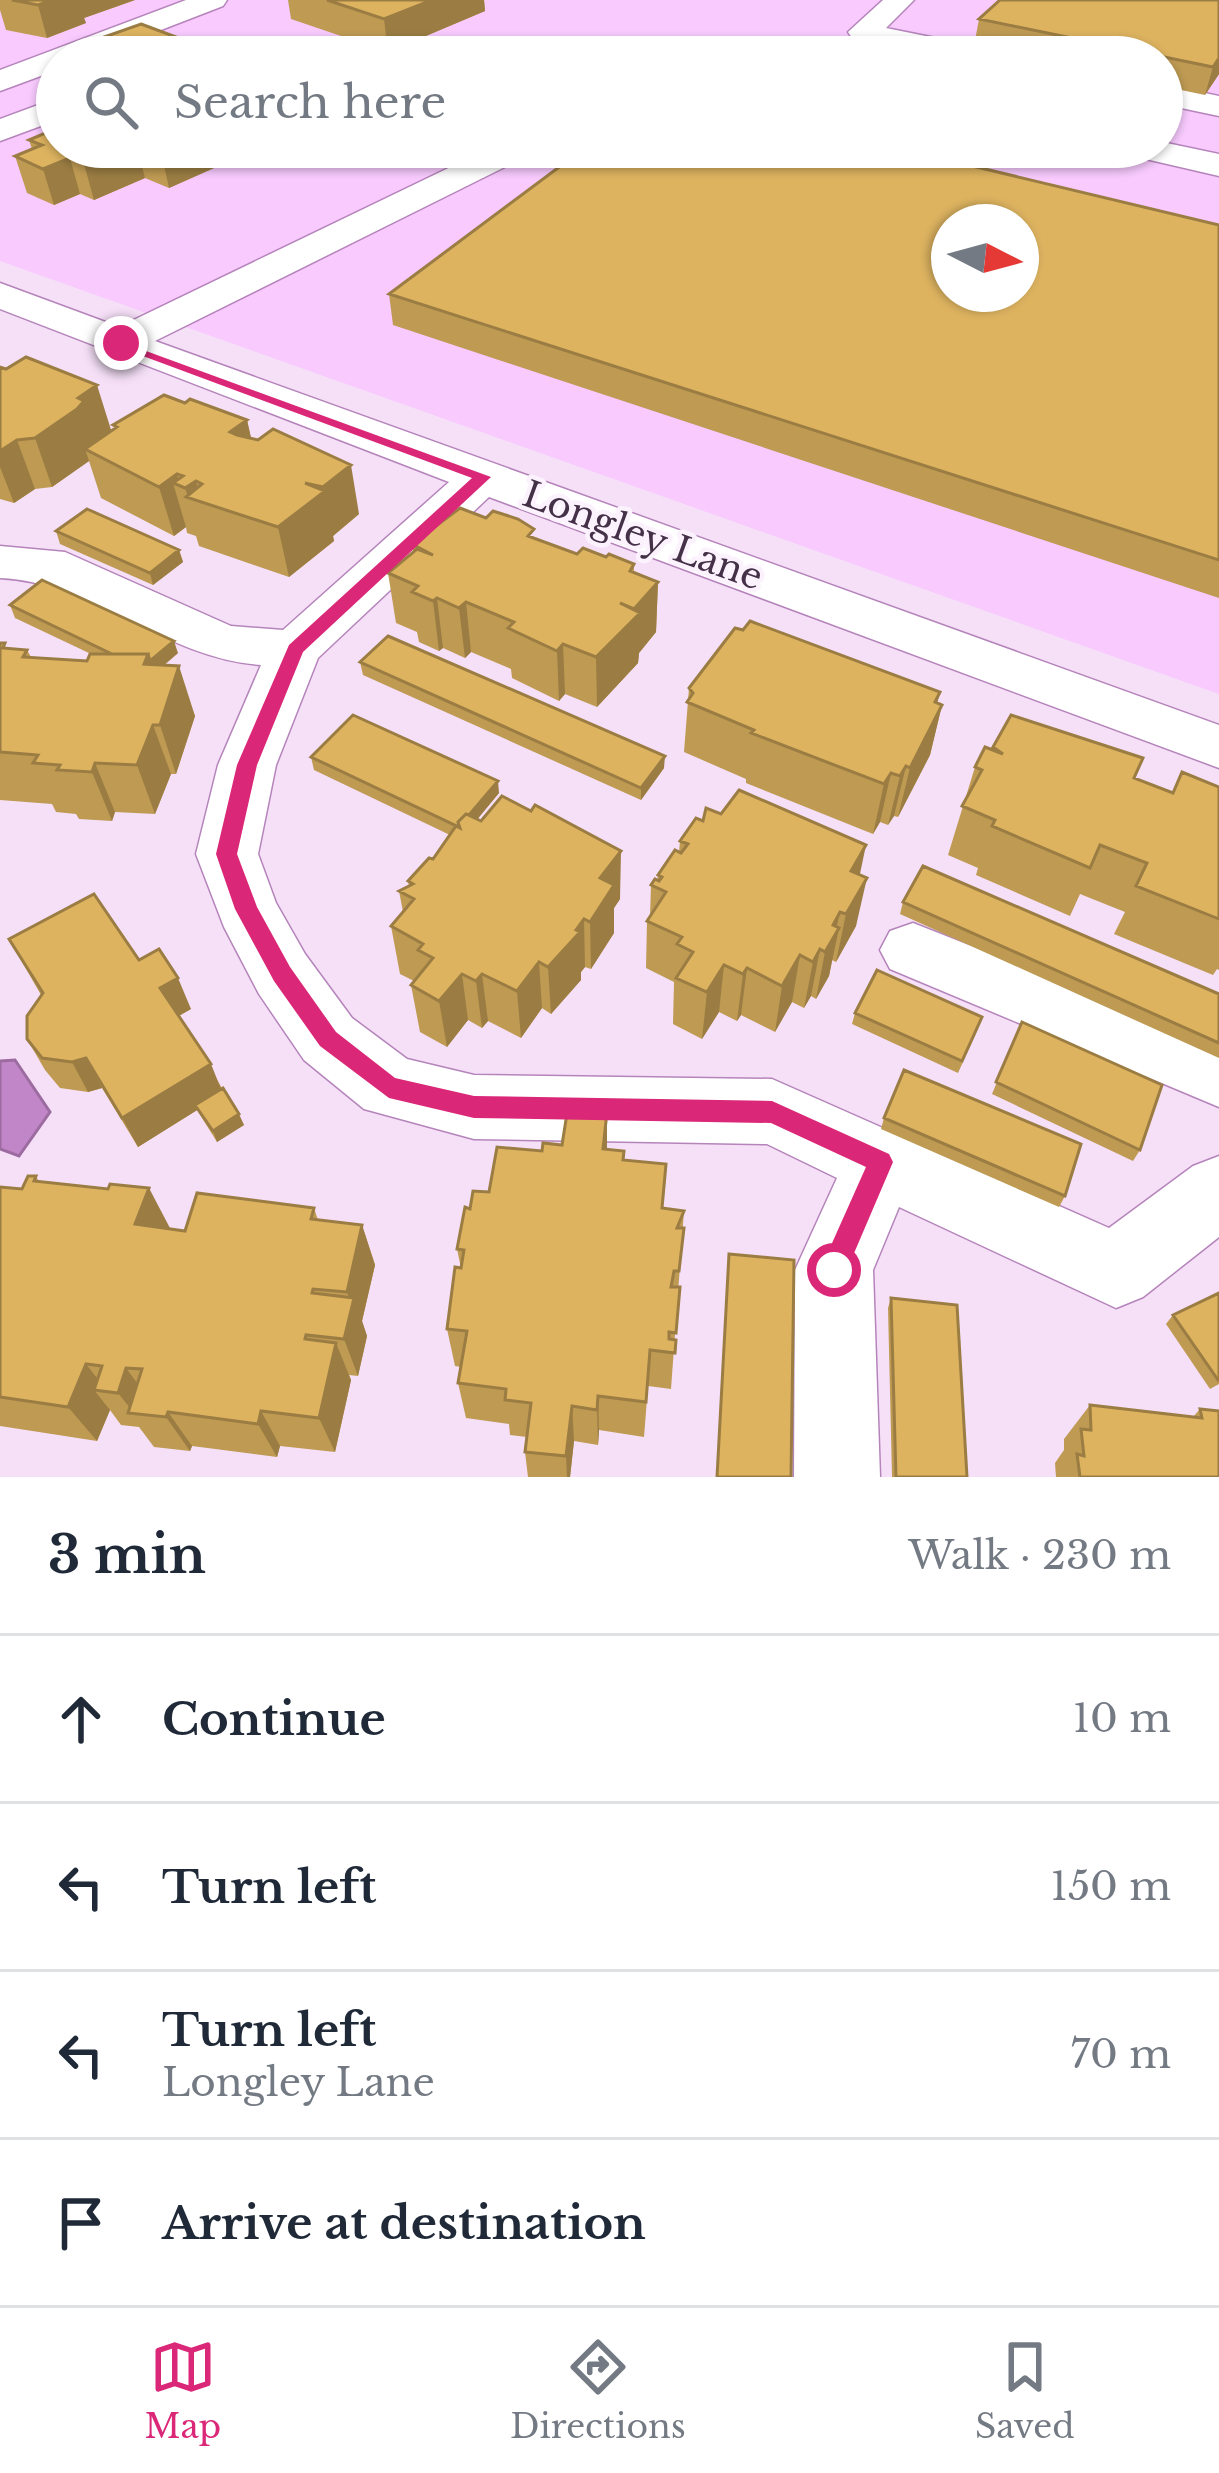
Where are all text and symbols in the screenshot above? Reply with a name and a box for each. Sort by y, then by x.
search box [36,36,1183,168]
icon: search [78,69,144,135]
text: Search here [174,74,446,130]
north arrow [931,204,1039,312]
route end [94,316,148,370]
street label: Longley Lane [517,471,769,600]
route start [807,1243,861,1297]
text: 3 min [48,1524,206,1587]
text: Walk · 230 m [908,1531,1171,1580]
icon: ahead [48,1686,114,1752]
text: Continue [162,1691,386,1747]
text: 10 m [1073,1694,1171,1743]
icon: left [48,1854,114,1920]
text: Turn left [162,1859,376,1915]
text: 150 m [1051,1862,1171,1911]
text: Turn left [162,2002,376,2058]
icon: left [48,2022,114,2088]
text: 70 m [1071,2030,1171,2079]
text: Longley Lane [162,2058,435,2107]
icon: arrive [48,2190,114,2256]
text: Arrive at destination [162,2195,646,2251]
tab: Map [145,2334,221,2447]
tab: Directions [510,2334,686,2447]
tab: Saved [975,2334,1074,2447]

